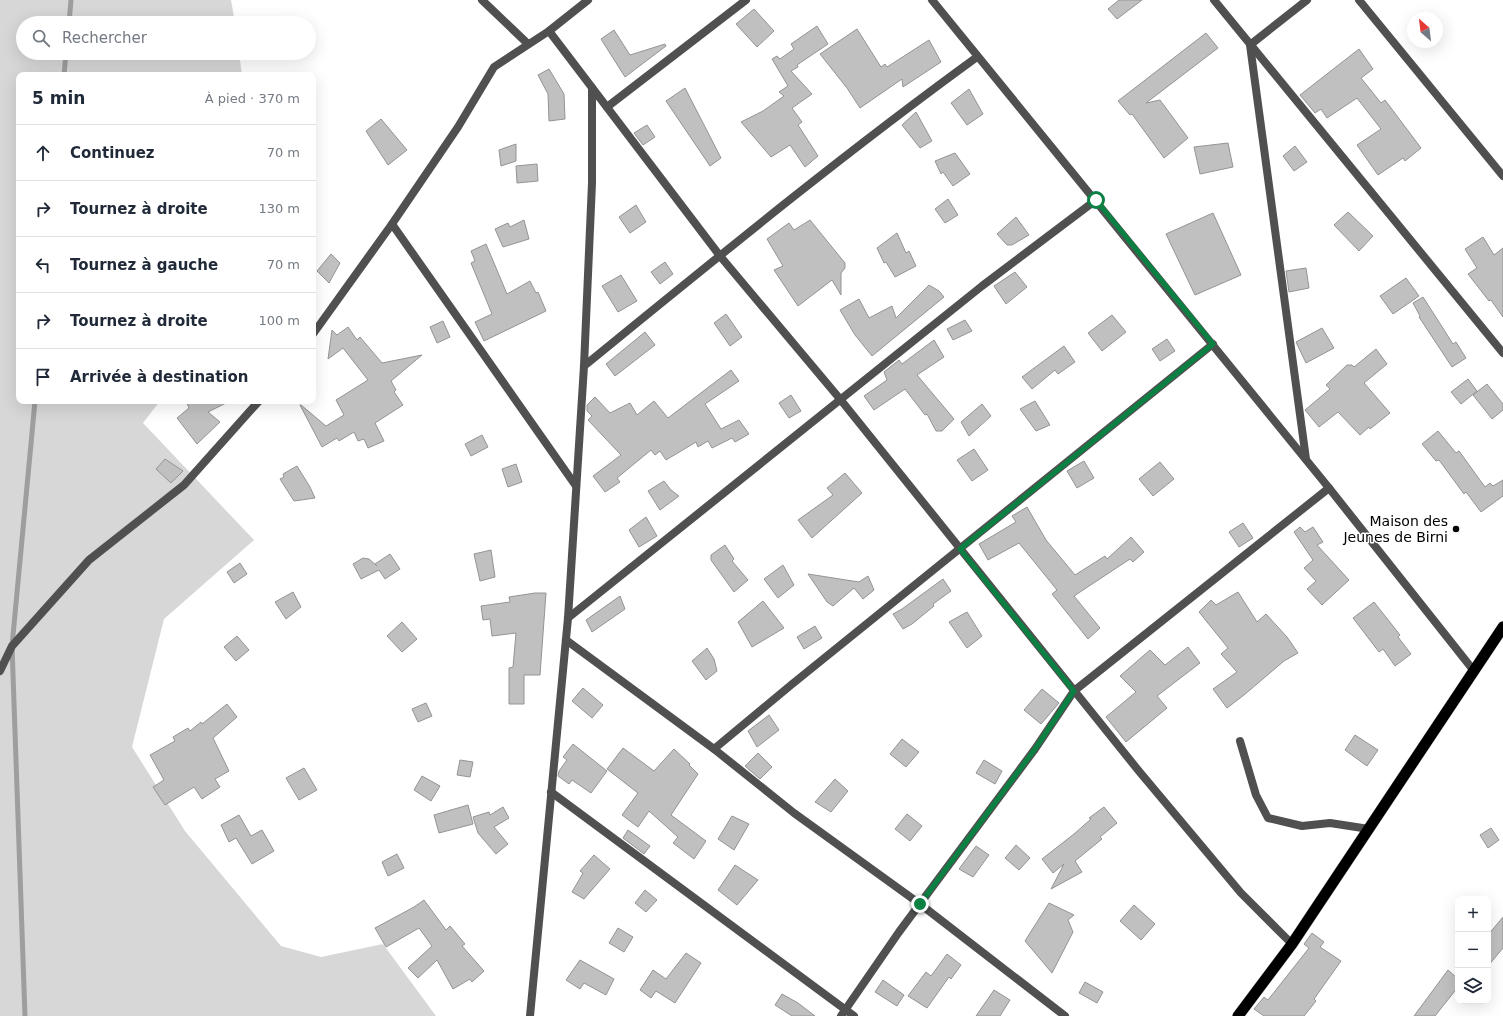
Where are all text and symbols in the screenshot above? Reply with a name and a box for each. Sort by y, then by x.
north arrow [1407,12,1443,48]
search box [16,16,316,60]
icon: search [30,27,52,49]
text: Rechercher [62,29,147,47]
text: 5 min [32,88,85,108]
text: À pied · 370 m [205,91,300,106]
icon: ahead [32,142,54,164]
text: Continuez [70,144,155,162]
text: 70 m [267,145,300,160]
route start [1087,191,1105,209]
icon: right [32,198,54,220]
text: Tournez à droite [70,200,208,218]
text: 130 m [258,201,300,216]
icon: left [32,254,54,276]
text: Tournez à gauche [70,256,218,274]
text: 70 m [267,257,300,272]
icon: right [32,310,54,332]
text: Tournez à droite [70,312,208,330]
text: 100 m [258,313,300,328]
icon: arrive [32,366,54,388]
text: Arrivée à destination [70,368,248,386]
place label: Maison des Jeunes de Birni [1342,513,1448,545]
marker: Maison des Jeunes de Birni [1451,524,1461,534]
route end [911,895,929,913]
map controls [1455,896,1491,1004]
button: + [1455,896,1491,932]
button: − [1455,932,1491,968]
button: layers [1455,968,1491,1004]

